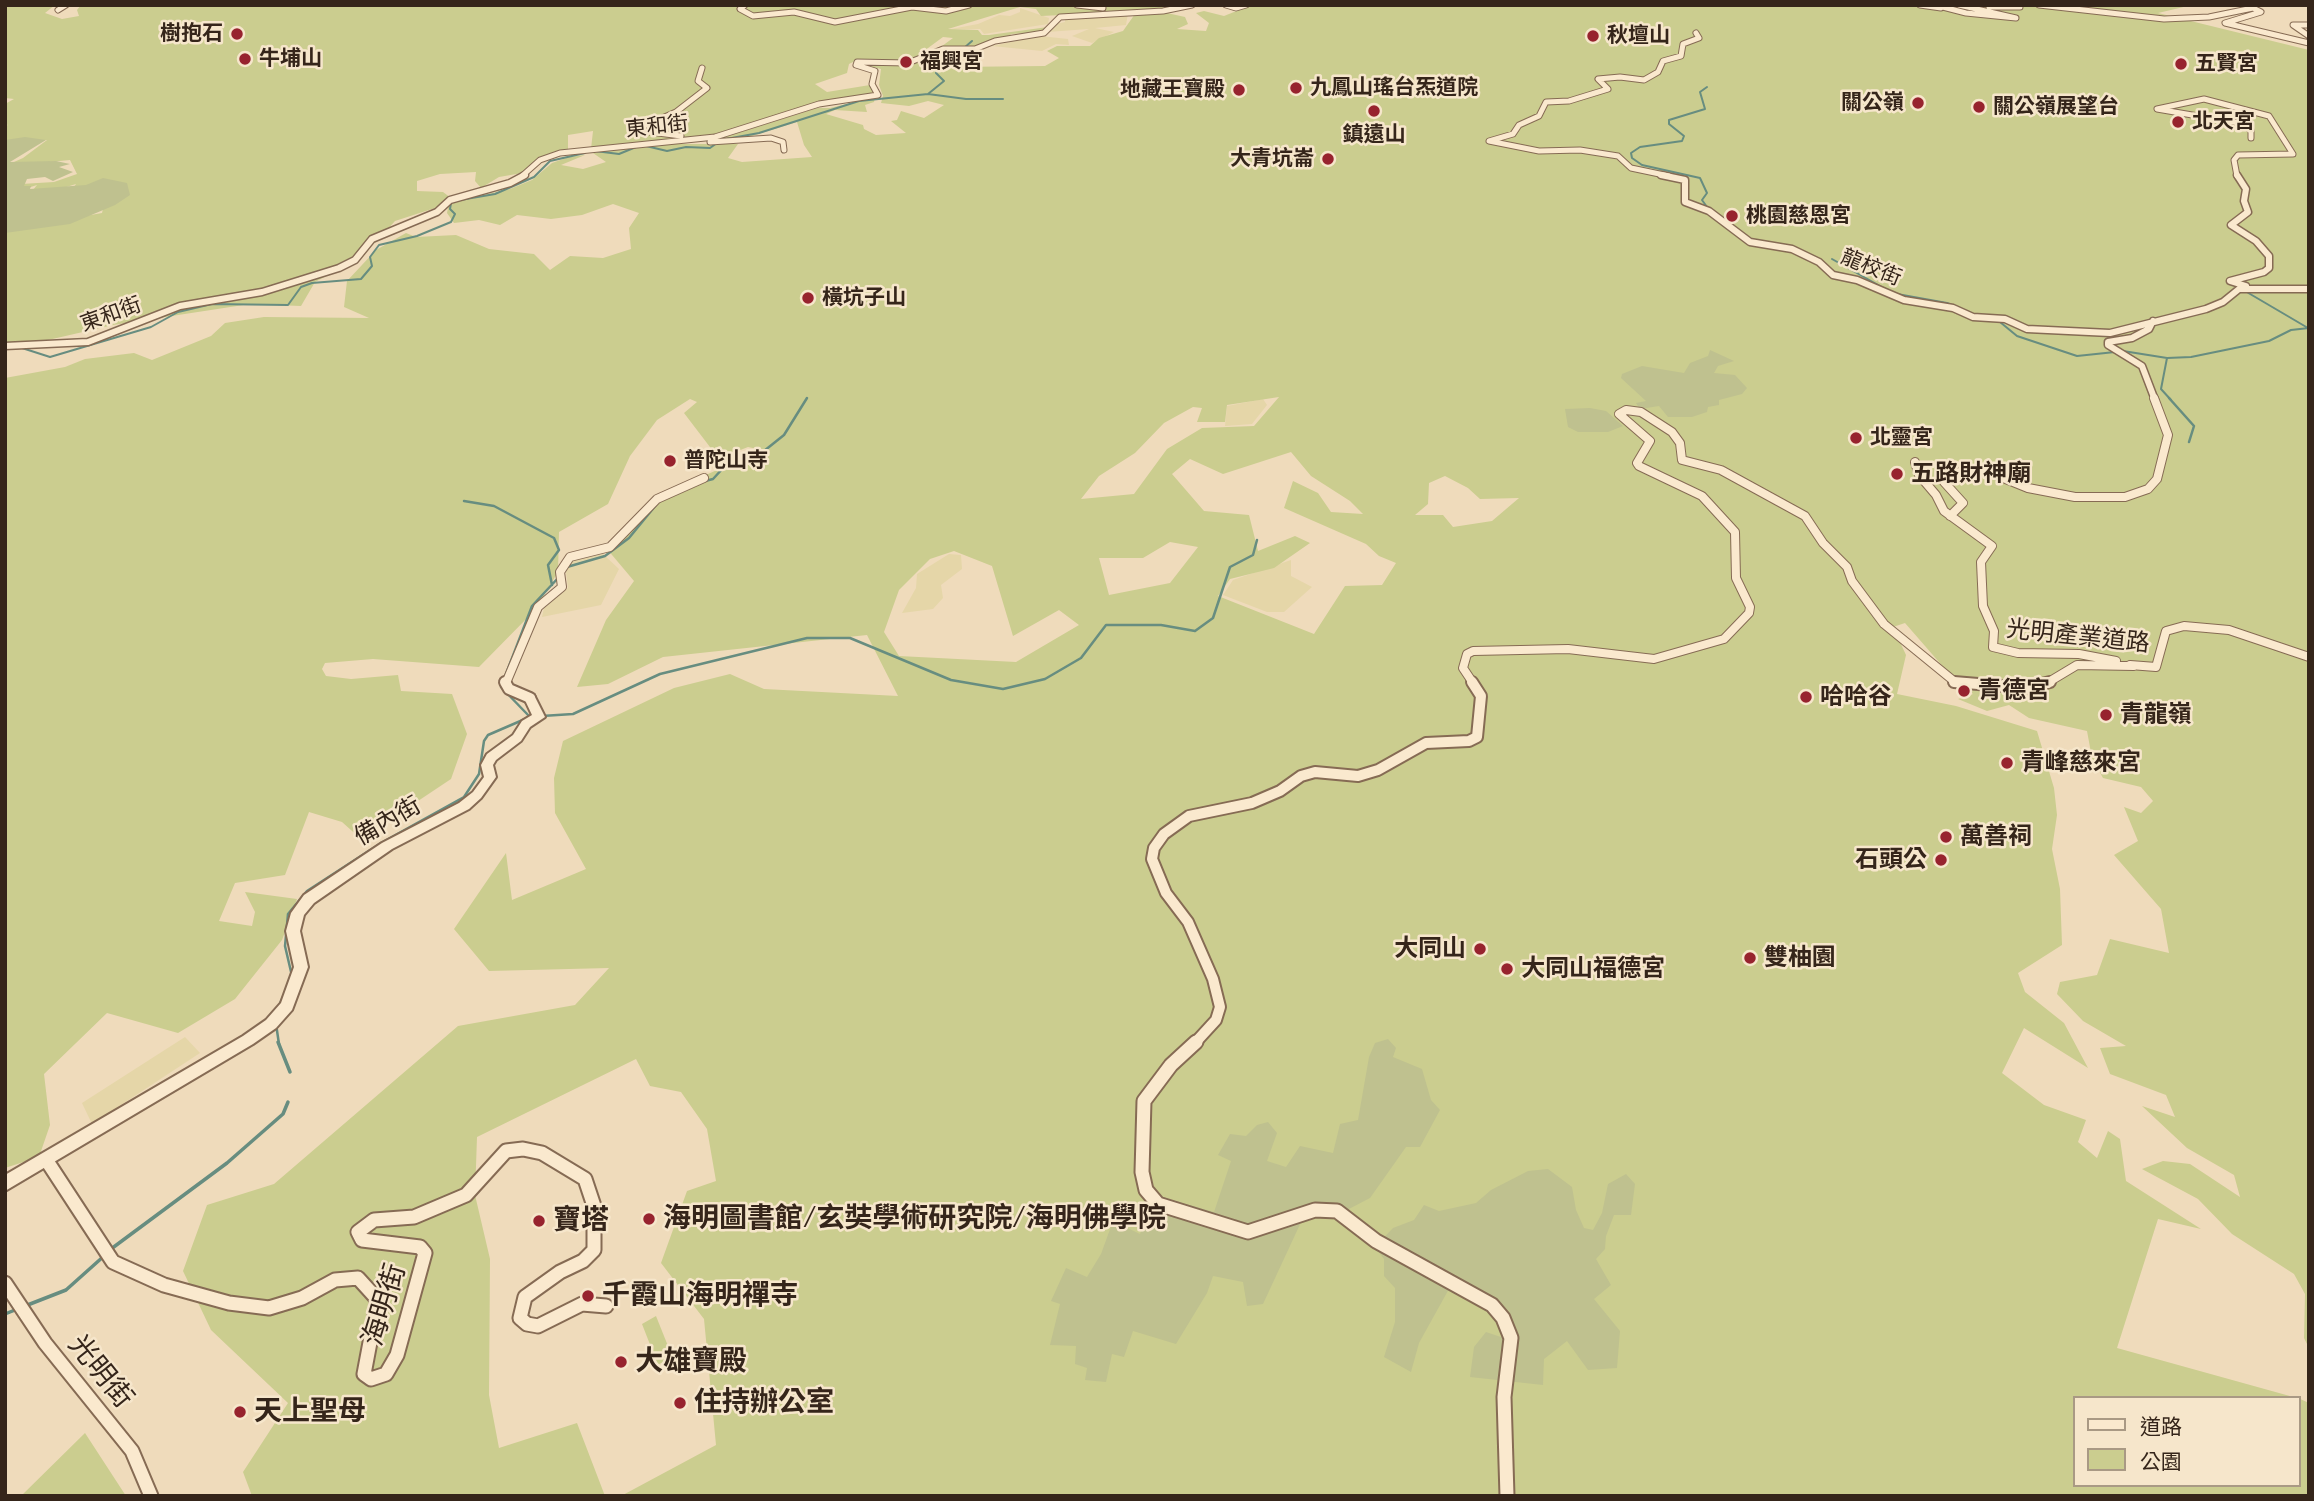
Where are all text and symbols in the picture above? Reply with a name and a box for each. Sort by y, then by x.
place label: 樹抱石 [160,21,223,47]
place label: 秋壇山 [1607,23,1670,49]
marker: 樹抱石 [229,26,245,42]
marker: 秋壇山 [1585,28,1601,44]
place label: 牛埔山 [259,46,322,72]
place label: 福興宮 [920,49,983,75]
marker: 牛埔山 [237,51,253,67]
place label: 五賢宮 [2195,51,2258,77]
marker: 福興宮 [898,54,914,70]
marker: 五賢宮 [2173,56,2189,72]
place label: 九鳳山瑤台炁道院 [1310,75,1478,101]
place label: 地藏王寶殿 [1120,77,1225,103]
marker: 九鳳山瑤台炁道院 [1288,80,1304,96]
marker: 地藏王寶殿 [1231,82,1247,98]
place label: 關公嶺 [1841,90,1904,116]
place label: 關公嶺展望台 [1993,94,2119,120]
marker: 關公嶺 [1910,95,1926,111]
marker: 關公嶺展望台 [1971,99,1987,115]
marker: 鎮遠山 [1366,103,1382,119]
place label: 北天宮 [2192,109,2255,135]
street label: 東和街 [624,111,690,143]
marker: 北天宮 [2170,114,2186,130]
place label: 鎮遠山 [1343,122,1405,148]
place label: 大青坑崙 [1230,146,1314,172]
marker: 大青坑崙 [1320,151,1336,167]
place label: 桃園慈恩宮 [1746,203,1851,229]
marker: 桃園慈恩宮 [1724,208,1740,224]
street label: 龍校街 [1837,245,1905,291]
place label: 橫坑子山 [822,285,906,311]
marker: 橫坑子山 [800,290,816,306]
street label: 東和街 [77,292,145,338]
place label: 北靈宮 [1870,425,1933,451]
marker: 北靈宮 [1848,430,1864,446]
place label: 普陀山寺 [684,448,768,474]
marker: 普陀山寺 [662,453,678,469]
place label: 五路財神廟 [1911,460,2031,488]
marker: 五路財神廟 [1889,466,1905,482]
street label: 光明產業道路 [2005,615,2151,659]
place label: 青德宮 [1978,677,2050,705]
place label: 哈哈谷 [1820,683,1892,711]
marker: 青德宮 [1956,683,1972,699]
marker: 哈哈谷 [1798,689,1814,705]
place label: 青龍嶺 [2120,701,2192,729]
marker: 青龍嶺 [2098,707,2114,723]
place label: 青峰慈來宮 [2021,749,2141,777]
marker: 青峰慈來宮 [1999,755,2015,771]
street label: 備內街 [350,792,426,852]
place label: 萬善祠 [1960,823,2032,851]
marker: 萬善祠 [1938,829,1954,845]
place label: 石頭公 [1855,846,1927,874]
marker: 石頭公 [1933,852,1949,868]
place label: 大同山 [1394,935,1466,963]
marker: 大同山 [1472,941,1488,957]
place label: 雙柚園 [1764,944,1836,972]
marker: 雙柚園 [1742,950,1758,966]
place label: 大同山福德宮 [1521,955,1665,983]
marker: 大同山福德宮 [1499,961,1515,977]
place label: 海明圖書館/玄奘學術研究院/海明佛學院 [663,1202,1166,1236]
place label: 寶塔 [553,1204,609,1238]
marker: 海明圖書館/玄奘學術研究院/海明佛學院 [641,1211,657,1227]
marker: 寶塔 [531,1213,547,1229]
street label: 海明街 [357,1260,413,1350]
place label: 千霞山海明禪寺 [602,1279,798,1313]
marker: 千霞山海明禪寺 [580,1288,596,1304]
street label: 光明街 [61,1329,139,1415]
place label: 大雄寶殿 [635,1345,747,1379]
marker: 大雄寶殿 [613,1354,629,1370]
place label: 住持辦公室 [694,1386,834,1420]
place label: 天上聖母 [254,1395,366,1429]
marker: 住持辦公室 [672,1395,688,1411]
legend [2072,1396,2300,1487]
marker: 天上聖母 [232,1404,248,1420]
text: 道路 [2140,1414,2182,1440]
text: 公園 [2140,1449,2182,1475]

